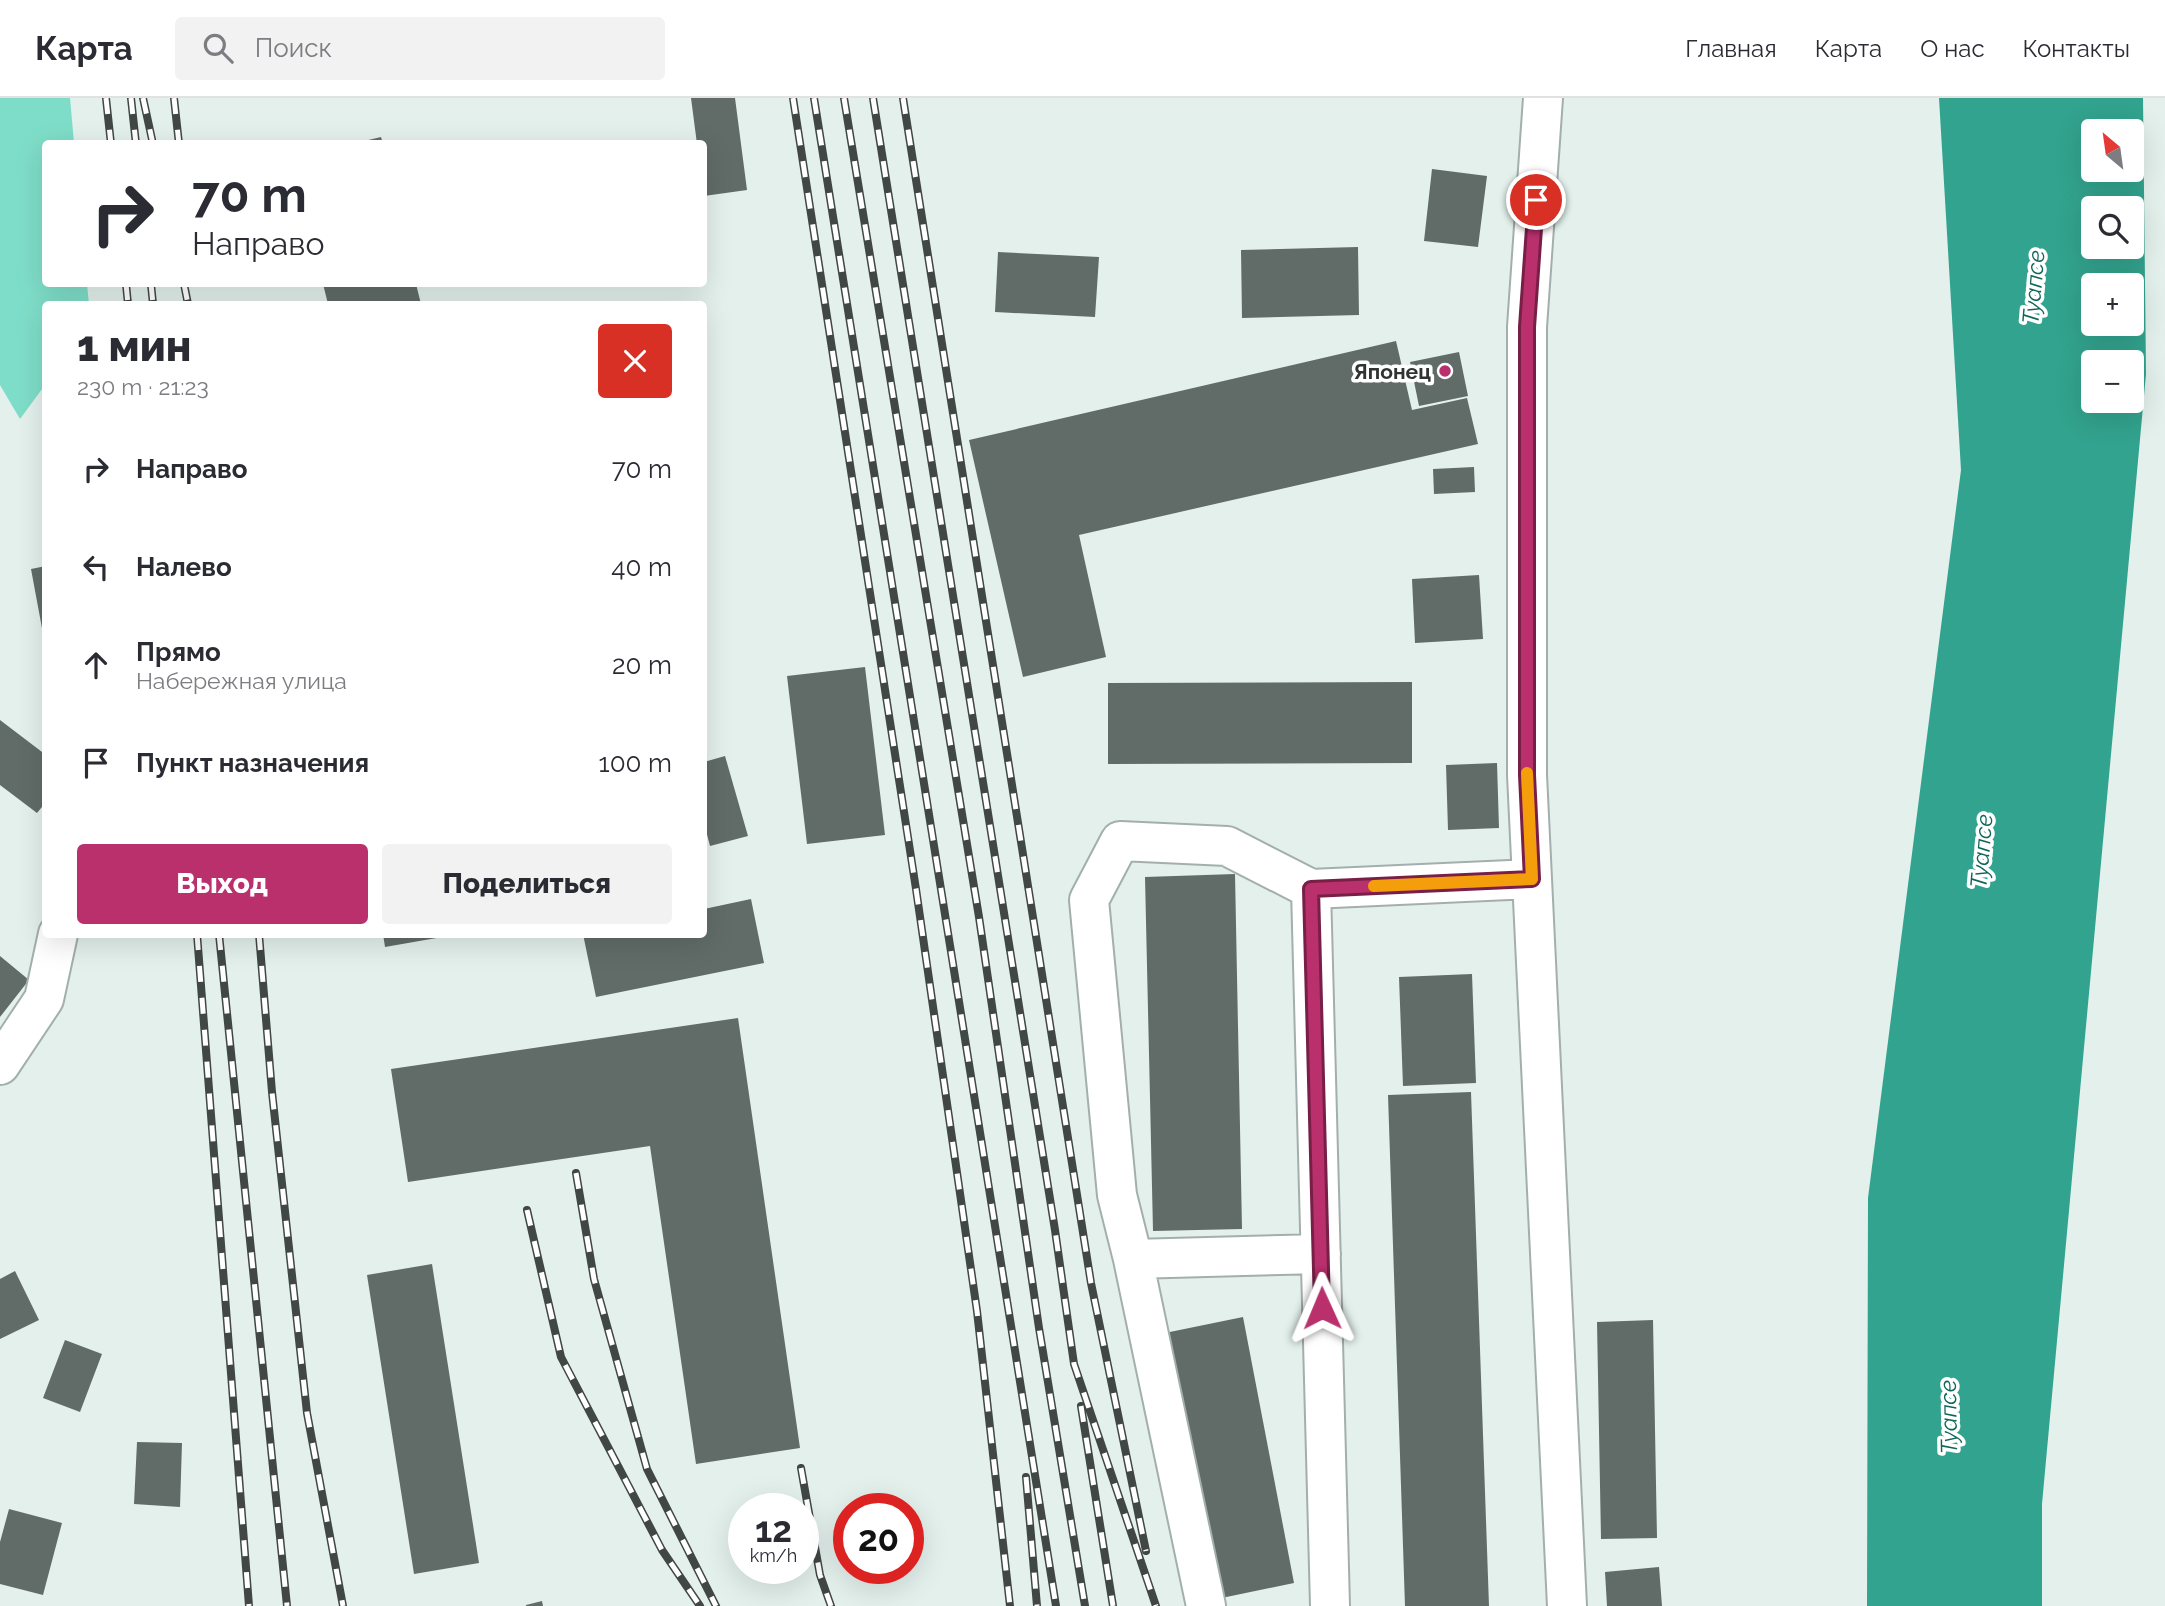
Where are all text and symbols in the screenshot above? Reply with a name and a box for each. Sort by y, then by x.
search box [175,17,665,80]
text: Карта [35,29,133,68]
icon: search [199,29,237,67]
text: Поиск [255,33,332,63]
text: Главная [1685,34,1777,63]
text: Карта [1815,34,1882,63]
text: О нас [1920,34,1985,63]
text: Контакты [2023,34,2130,63]
north arrow [2081,119,2144,182]
map controls [2081,119,2144,413]
text: 70 m [192,166,307,223]
icon: right [77,168,168,259]
pin [1506,170,1566,230]
icon: arrive [1517,181,1555,219]
button: search [2081,196,2144,259]
text: Направо [192,225,324,262]
water label: Туапсе [2016,249,2050,325]
button: + [2081,273,2144,336]
text: 1 мин [77,322,191,371]
button: close [598,324,672,398]
button: − [2081,350,2144,413]
place label: Японец [1354,359,1431,384]
marker: Японец [1437,363,1453,379]
text: 230 m · 21:23 [77,373,209,400]
icon: right [77,450,115,488]
text: Направо [136,454,247,484]
text: 70 m [612,454,672,484]
icon: left [77,548,115,586]
text: Налево [136,552,232,582]
text: 40 m [611,552,672,582]
text: Прямо [136,637,221,667]
icon: ahead [77,646,115,684]
text: 20 m [612,650,672,680]
text: Набережная улица [136,667,347,694]
icon: arrive [77,744,115,782]
text: Пункт назначения [136,748,369,778]
text: 100 m [599,748,672,778]
water label: Туапсе [1964,813,1998,889]
button: Выход [77,844,368,924]
button: Поделиться [382,844,672,924]
position arrow [1285,1271,1359,1345]
water label: Туапсе [1934,1380,1962,1454]
speed limit sign: 20 [833,1493,924,1584]
text: 12 [755,1509,792,1550]
text: km/h [750,1545,797,1566]

